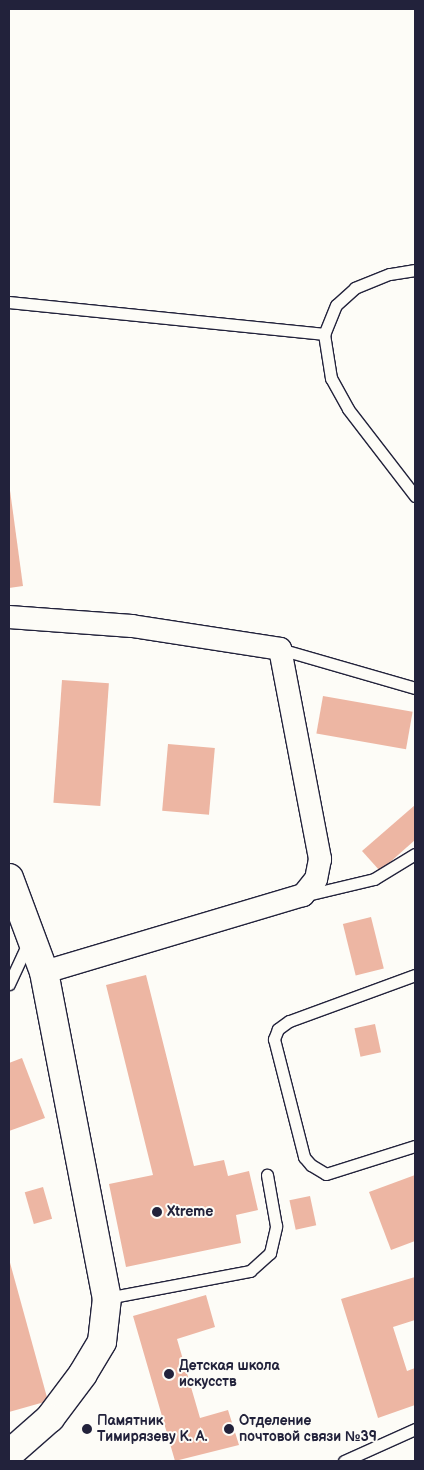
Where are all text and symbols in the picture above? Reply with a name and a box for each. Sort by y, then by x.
place label: Xtreme [167,1204,213,1220]
marker: Xtreme [151,1206,163,1218]
place label: Детская школа искусств [179,1358,280,1390]
marker: Детская школа искусств [163,1368,175,1380]
place label: Памятник Тимирязеву К. А. [97,1413,208,1445]
place label: Отделение почтовой связи №39 [239,1413,377,1445]
marker: Памятник Тимирязеву К. А. [81,1423,93,1435]
marker: Отделение почтовой связи №39 [223,1423,235,1435]

